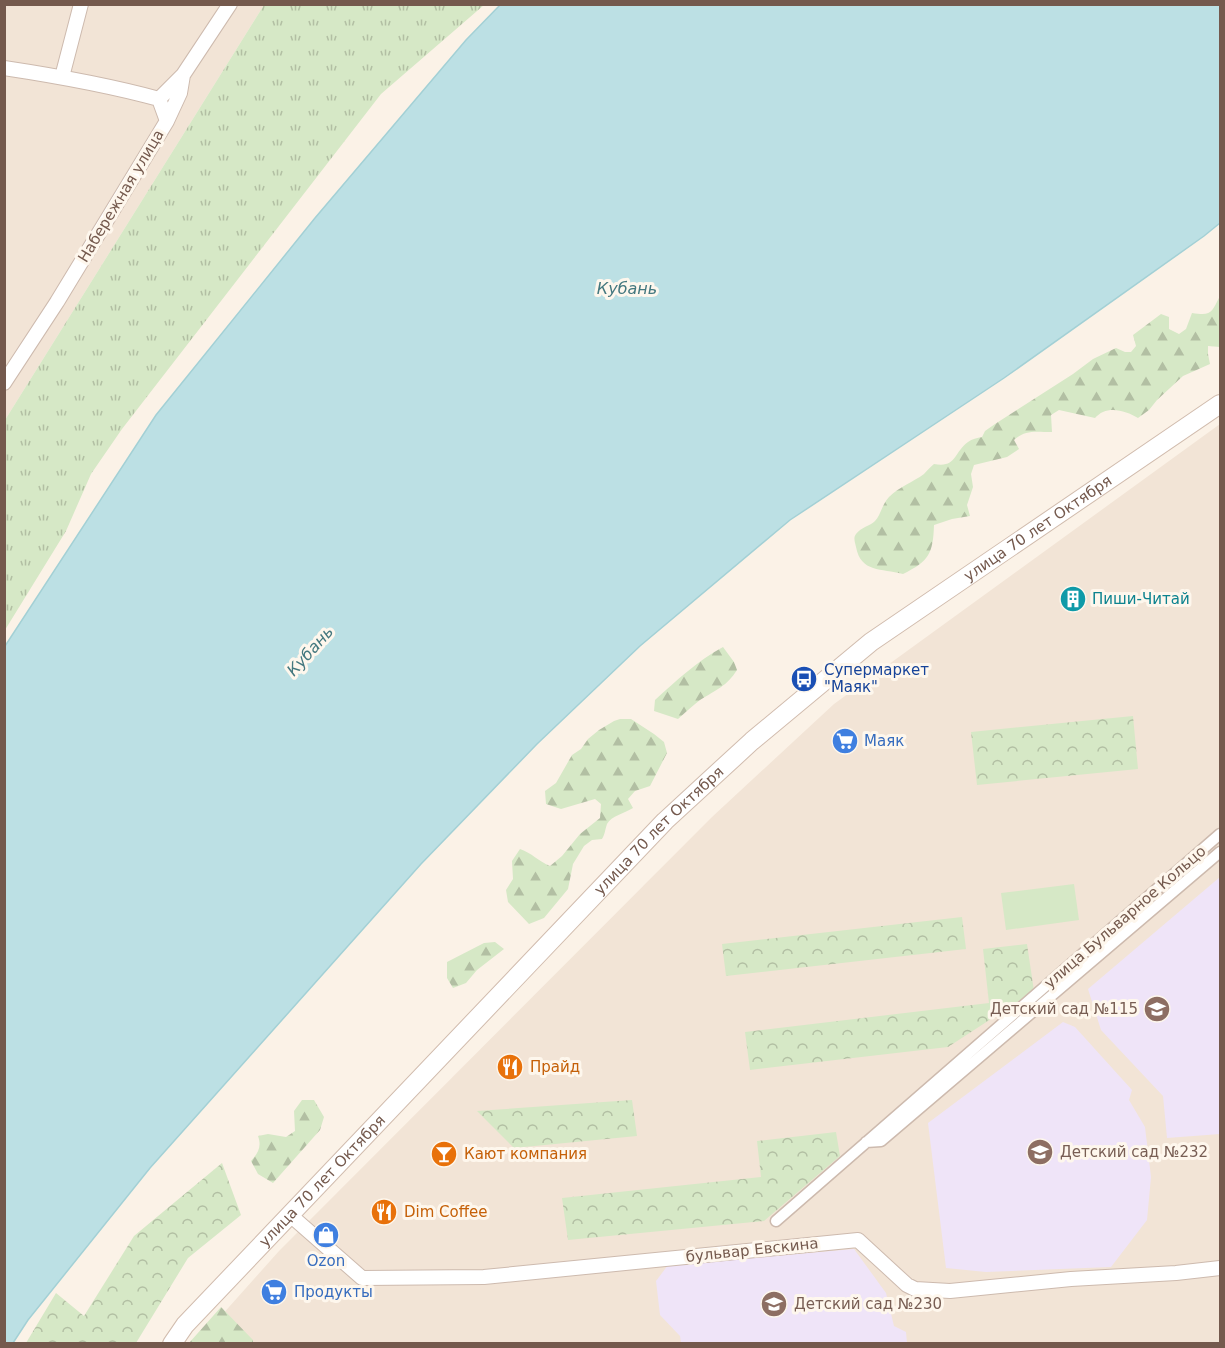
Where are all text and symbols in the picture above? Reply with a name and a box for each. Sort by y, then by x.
street label: Набережная улица [74,126,168,266]
water label: Кубань [597,279,657,298]
street label: улица 70 лет Октября [960,471,1115,585]
building icon: Пиши-Читай [1058,584,1088,614]
place label: Пиши-Читай [1092,590,1190,608]
water label: Кубань [283,622,337,680]
place label: Супермаркет "Маяк" [824,661,929,696]
bus stop icon: Супермаркет "Маяк" [789,664,819,694]
supermarket icon: Маяк [830,726,860,756]
place label: Маяк [864,732,904,750]
street label: улица 70 лет Октября [590,763,727,899]
street label: улица Бульварное Кольцо [1041,842,1209,992]
school or university icon: Детский сад №115 [1142,994,1172,1024]
place label: Детский сад №115 [990,1000,1138,1018]
restaurant icon: Прайд [495,1052,525,1082]
place label: Прайд [530,1058,580,1076]
street label: улица 70 лет Октября [255,1111,389,1251]
school or university icon: Детский сад №232 [1025,1137,1055,1167]
bar icon: Кают компания [429,1139,459,1169]
place label: Детский сад №232 [1060,1143,1208,1161]
place label: Кают компания [464,1145,587,1163]
restaurant icon: Dim Coffee [369,1197,399,1227]
place label: Dim Coffee [404,1203,488,1221]
shop icon: Ozon [311,1220,341,1250]
street label: бульвар Евскина [685,1234,819,1266]
place label: Ozon [307,1252,345,1270]
supermarket icon: Продукты [259,1277,289,1307]
place label: Продукты [294,1283,373,1301]
school or university icon: Детский сад №230 [759,1289,789,1319]
place label: Детский сад №230 [794,1295,942,1313]

